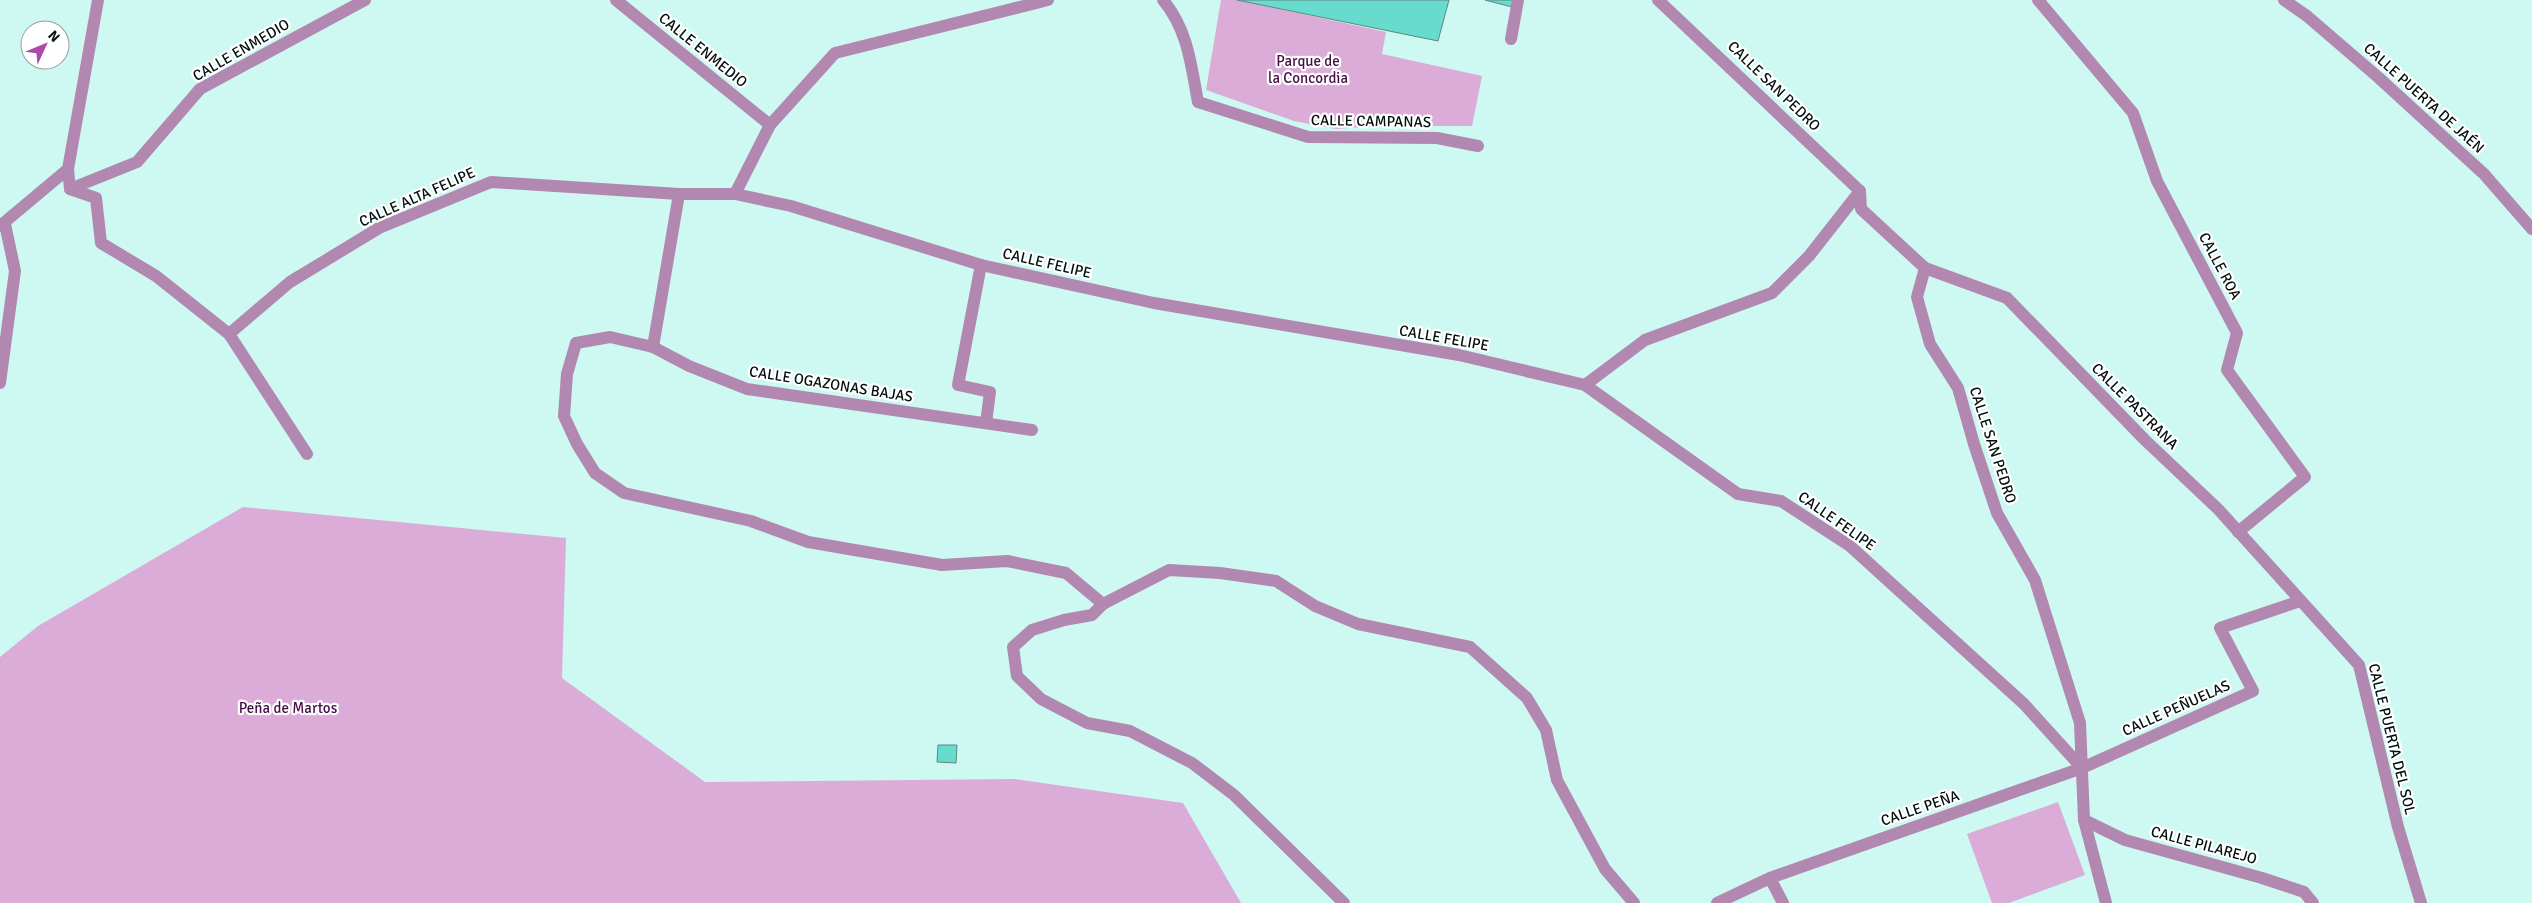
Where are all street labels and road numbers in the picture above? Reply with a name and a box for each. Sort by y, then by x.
street label: CALLE ENMEDIO [655,9,751,91]
street label: CALLE ENMEDIO [189,15,293,85]
street label: CALLE SAN PEDRO [1724,37,1824,135]
street label: CALLE PUERTA DE JAÉN [2360,38,2489,157]
street label: CALLE CAMPANAS [1311,111,1431,131]
street label: CALLE ALTA FELIPE [356,163,478,231]
street label: CALLE ROA [2195,230,2245,302]
street label: CALLE FELIPE [1001,244,1093,282]
street label: CALLE FELIPE [1398,321,1490,355]
street label: CALLE PASTRANA [2088,359,2182,453]
street label: CALLE OGAZONAS BAJAS [748,362,914,406]
street label: CALLE SAN PEDRO [1966,384,2020,506]
street label: CALLE FELIPE [1795,488,1879,554]
street label: CALLE PUERTA DEL SOL [2364,662,2420,817]
street label: CALLE PEÑUELAS [2119,675,2233,740]
street label: CALLE PEÑA [1878,785,1962,830]
street label: CALLE PILAREJO [2149,822,2259,868]

